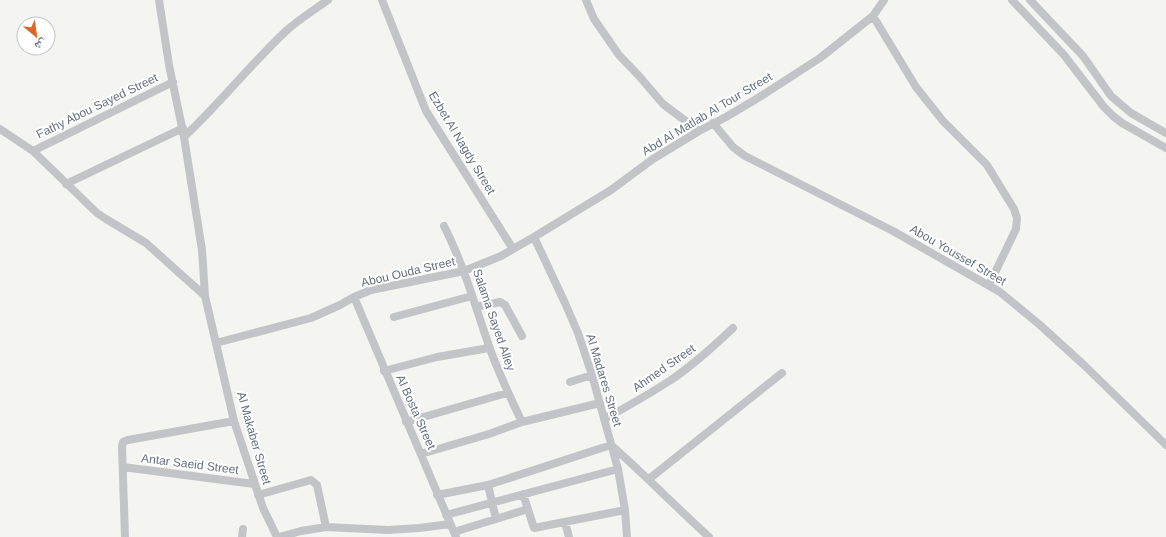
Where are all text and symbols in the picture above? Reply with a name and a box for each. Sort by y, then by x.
north arrow [16,16,56,56]
text: ش [32,35,49,53]
street label: Abd Al Matlab Al Tour Street [639,69,775,158]
street label: Fathy Abou Sayed Street [34,70,161,142]
street label: Ezbet Al Nagdy Street [426,89,499,197]
street label: Abou Youssef Street [907,222,1009,289]
street label: Abou Ouda Street [360,254,457,290]
street label: Salama Sayed Alley [470,267,518,373]
street label: Al Madares Street [583,332,625,429]
street label: Ahmed Street [630,341,699,395]
street label: Al Bosta Street [393,373,439,452]
street label: Al Makaber Street [234,390,274,487]
street label: Antar Saeid Street [140,451,240,477]

